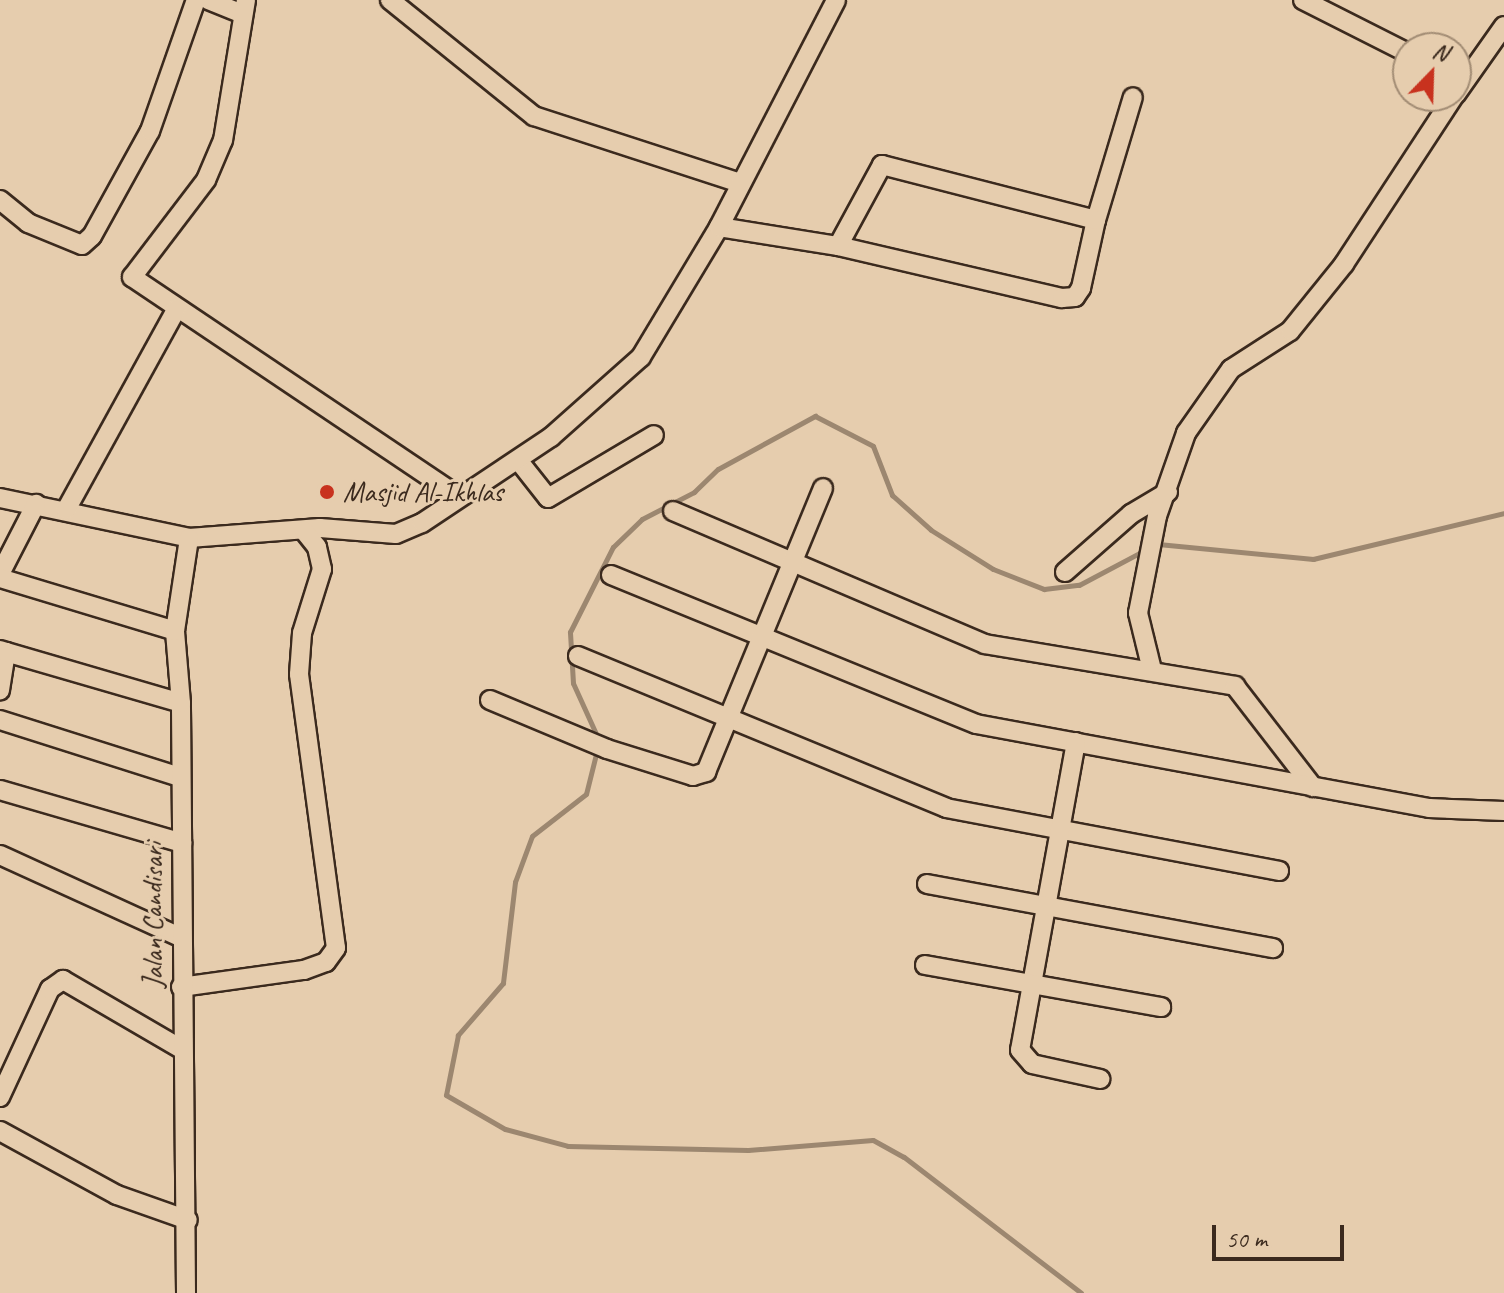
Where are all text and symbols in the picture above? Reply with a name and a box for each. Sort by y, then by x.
north arrow [1392,32,1472,112]
text: N [1429,36,1452,67]
place label: Masjid Al-Ikhlas [343,475,503,509]
marker: Masjid Al-Ikhlas [318,483,336,501]
street label: Jalan Candisari [136,842,170,988]
scale bar [1216,1209,1348,1259]
text: 50 m [1226,1224,1267,1254]

